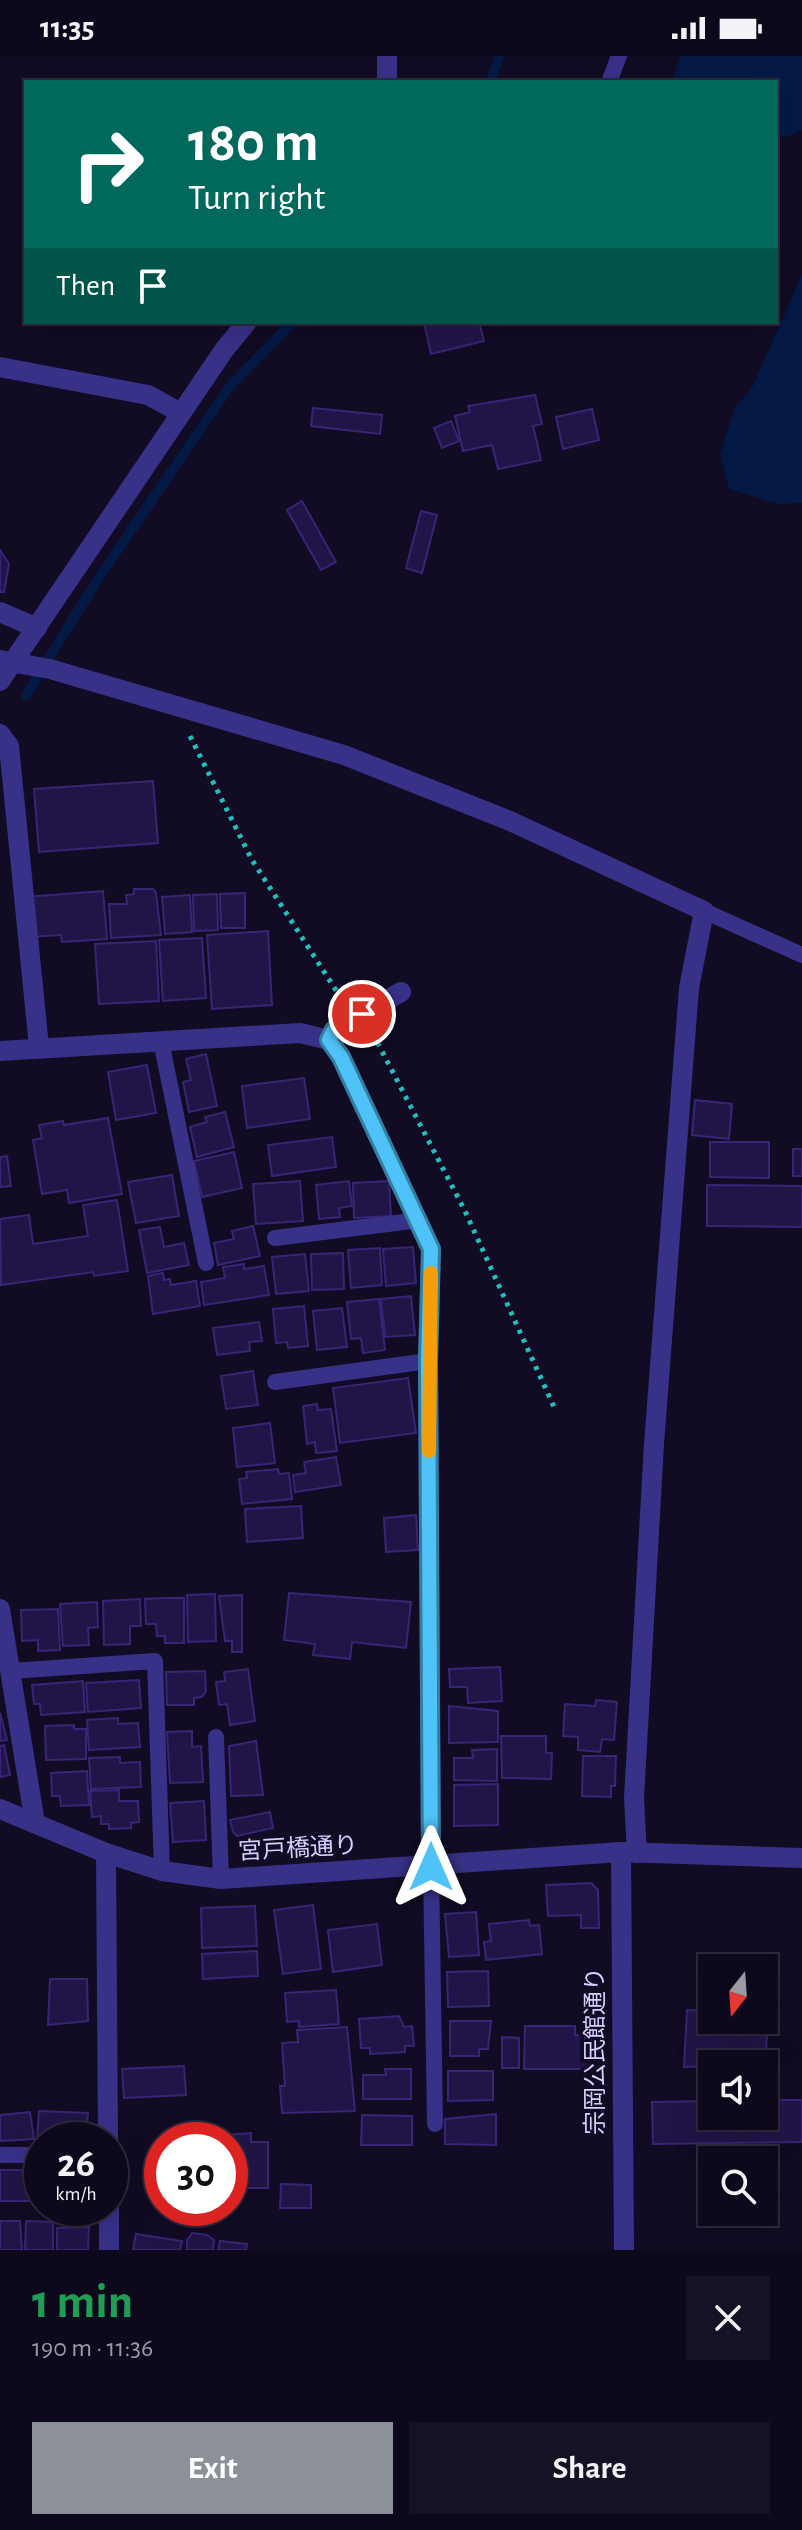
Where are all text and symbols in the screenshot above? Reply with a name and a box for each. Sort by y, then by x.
text: 11:35 [40,13,94,43]
icon: right [56,112,160,216]
text: 180 m [188,115,319,171]
text: Turn right [188,180,325,216]
icon: arrive [131,264,175,308]
text: Then [56,271,115,301]
pin [328,980,396,1048]
icon: arrive [340,992,384,1036]
position arrow [389,1825,473,1909]
street label: 宮戸橋通り [237,1832,359,1864]
north arrow [698,1954,778,2034]
map controls [698,1954,778,2226]
street label: 宗岡公民館通り [582,1967,608,2135]
button: sound [698,2050,778,2130]
speed limit sign: 30 [144,2122,248,2226]
text: 26 [57,2144,95,2184]
button: search [698,2146,778,2226]
text: km/h [55,2184,97,2204]
button: close [686,2276,770,2360]
text: 1 min [32,2279,133,2327]
text: 190 m · 11:36 [32,2335,153,2361]
button: Exit [32,2422,393,2514]
button: Share [409,2422,770,2514]

